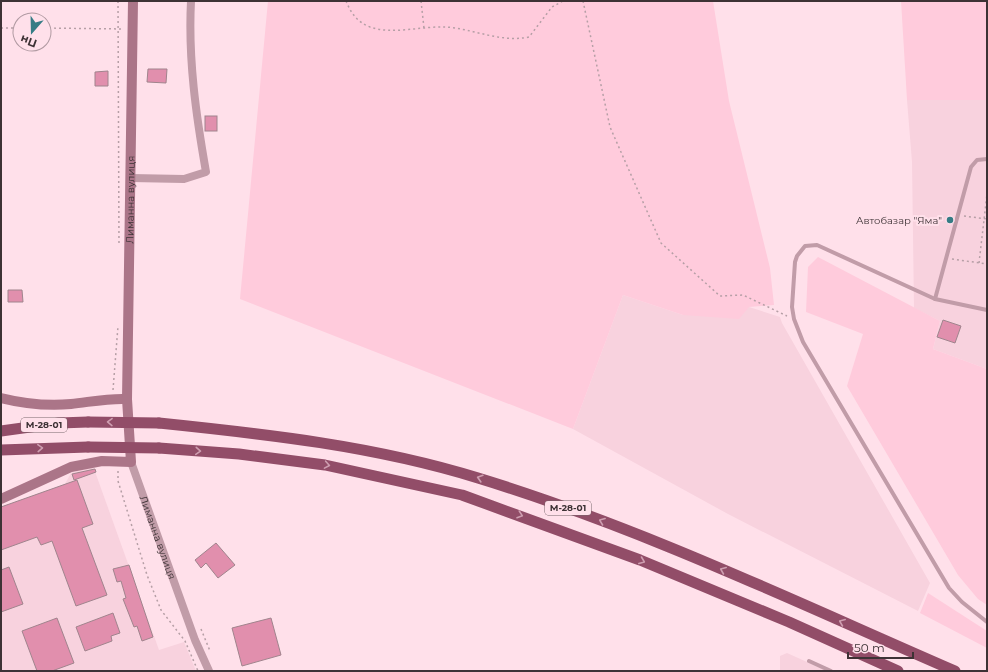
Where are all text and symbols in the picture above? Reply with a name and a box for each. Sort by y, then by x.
north arrow [12,12,52,52]
text: Пн [18,32,39,51]
street label: Лиманна вулиця [123,156,138,244]
place label: Автобазар "Яма" [856,214,942,227]
marker: Автобазар "Яма" [945,215,955,225]
road number: М-28-01 [21,418,67,432]
one-way arrow [107,418,113,426]
one-way arrow [37,443,43,452]
one-way arrow [195,447,201,456]
one-way arrow [324,461,330,469]
one-way arrow [476,474,483,483]
street label: Лиманна вулиця [137,494,179,581]
road number: М-28-01 [545,501,591,515]
one-way arrow [516,510,523,519]
one-way arrow [599,518,606,526]
one-way arrow [637,556,645,564]
one-way arrow [719,567,726,575]
one-way arrow [839,619,846,627]
scale bar [848,634,913,660]
text: 50 m [854,640,885,655]

